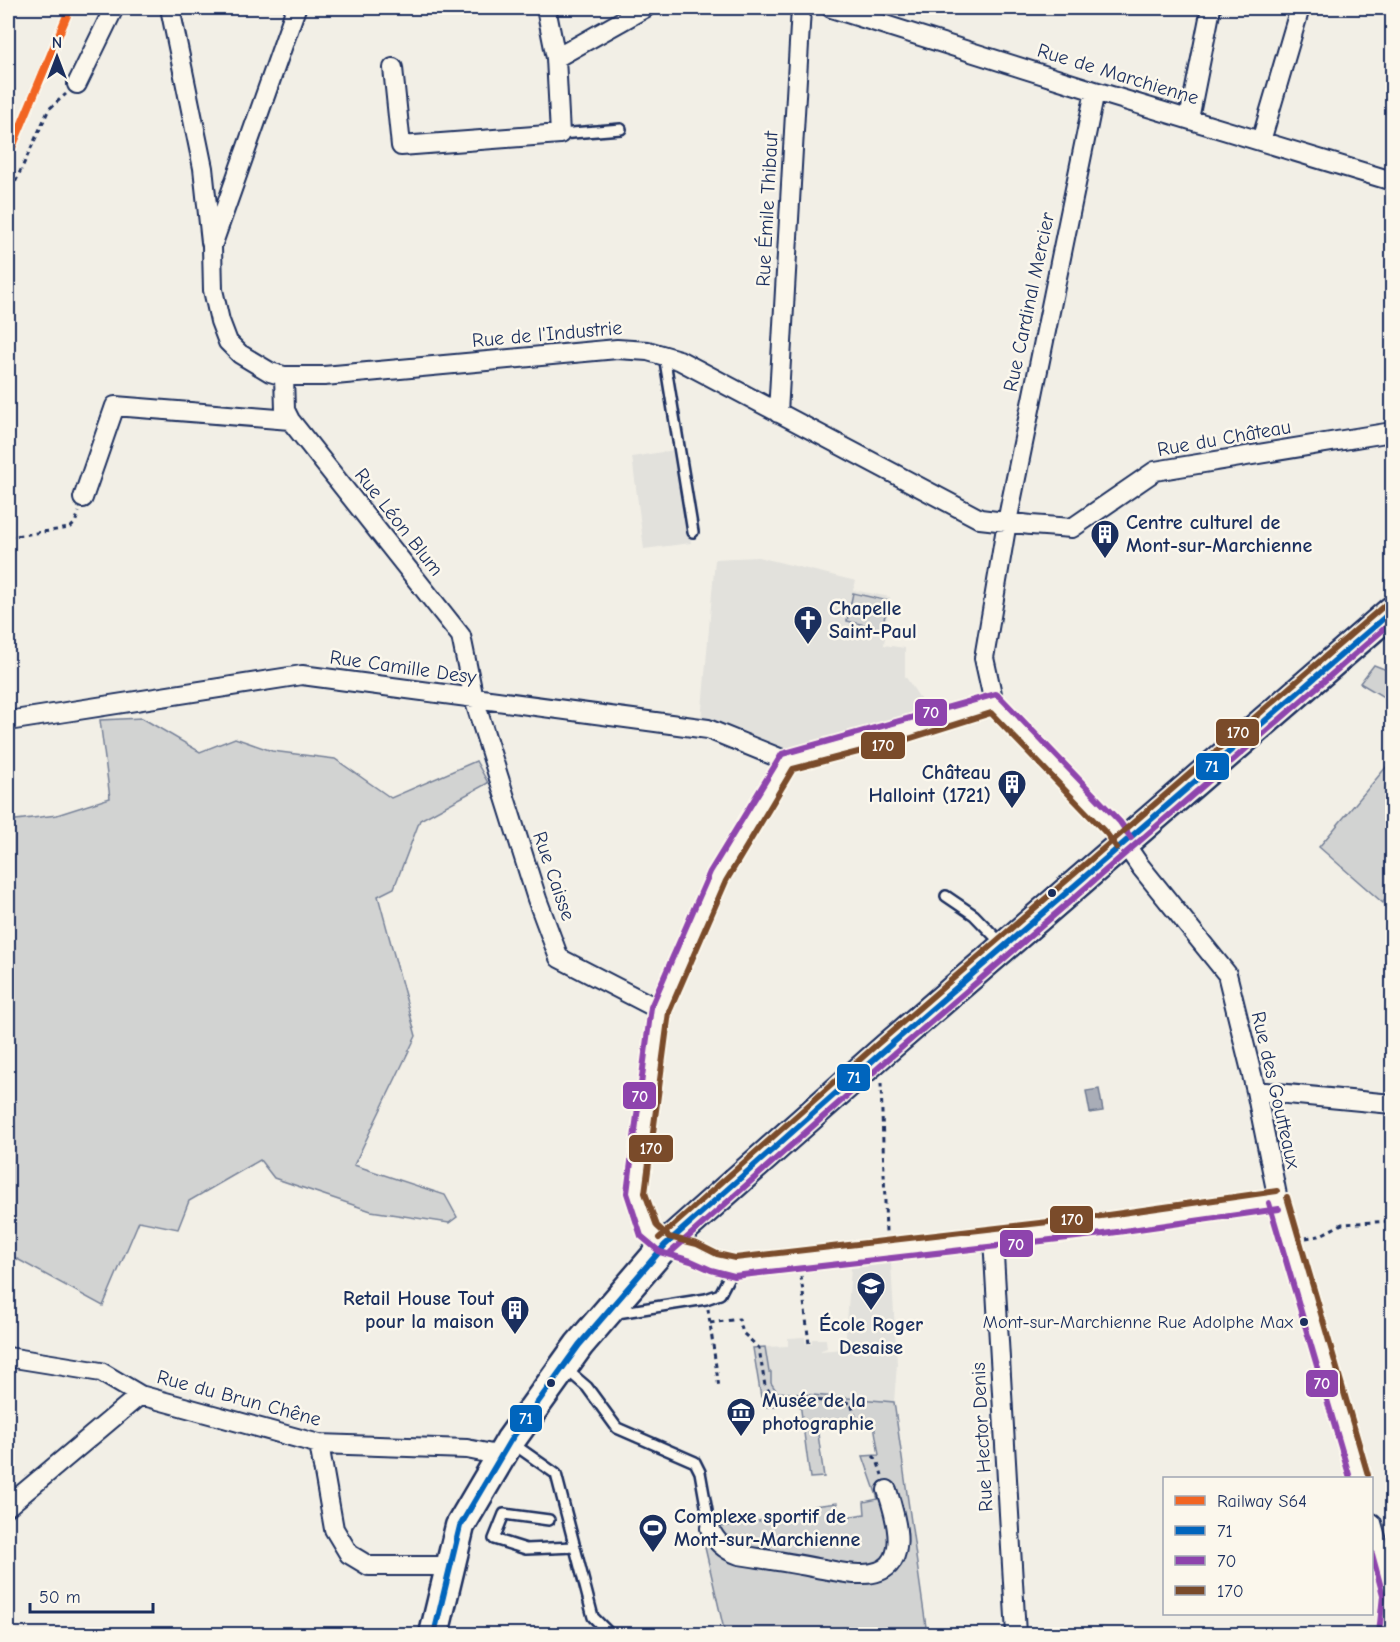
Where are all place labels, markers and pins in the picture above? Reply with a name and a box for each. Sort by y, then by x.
place label: Centre culturel de Mont-sur-Marchienne [1126,511,1312,557]
building icon: Centre culturel de Mont-sur-Marchienne [1089,518,1121,560]
place label: Chapelle Saint-Paul [829,597,917,643]
church icon: Chapelle Saint-Paul [792,604,824,646]
place label: Château Halloint (1721) [868,761,991,807]
building icon: Château Halloint (1721) [996,768,1028,810]
unlabelled marker [1046,887,1058,899]
school or university icon: École Roger Desaise [855,1270,887,1312]
place label: Retail House Tout pour la maison [343,1287,494,1333]
building icon: Retail House Tout pour la maison [499,1294,531,1336]
place label: École Roger Desaise [819,1312,923,1359]
place label: Mont-sur-Marchienne Rue Adolphe Max [983,1312,1293,1333]
marker: Mont-sur-Marchienne Rue Adolphe Max [1298,1316,1310,1328]
unlabelled marker [545,1377,557,1389]
place label: Musée de la photographie [762,1389,874,1435]
museum icon: Musée de la photographie [725,1396,757,1438]
place label: Complexe sportif de Mont-sur-Marchienne [674,1505,860,1551]
sports icon: Complexe sportif de Mont-sur-Marchienne [637,1512,669,1554]

